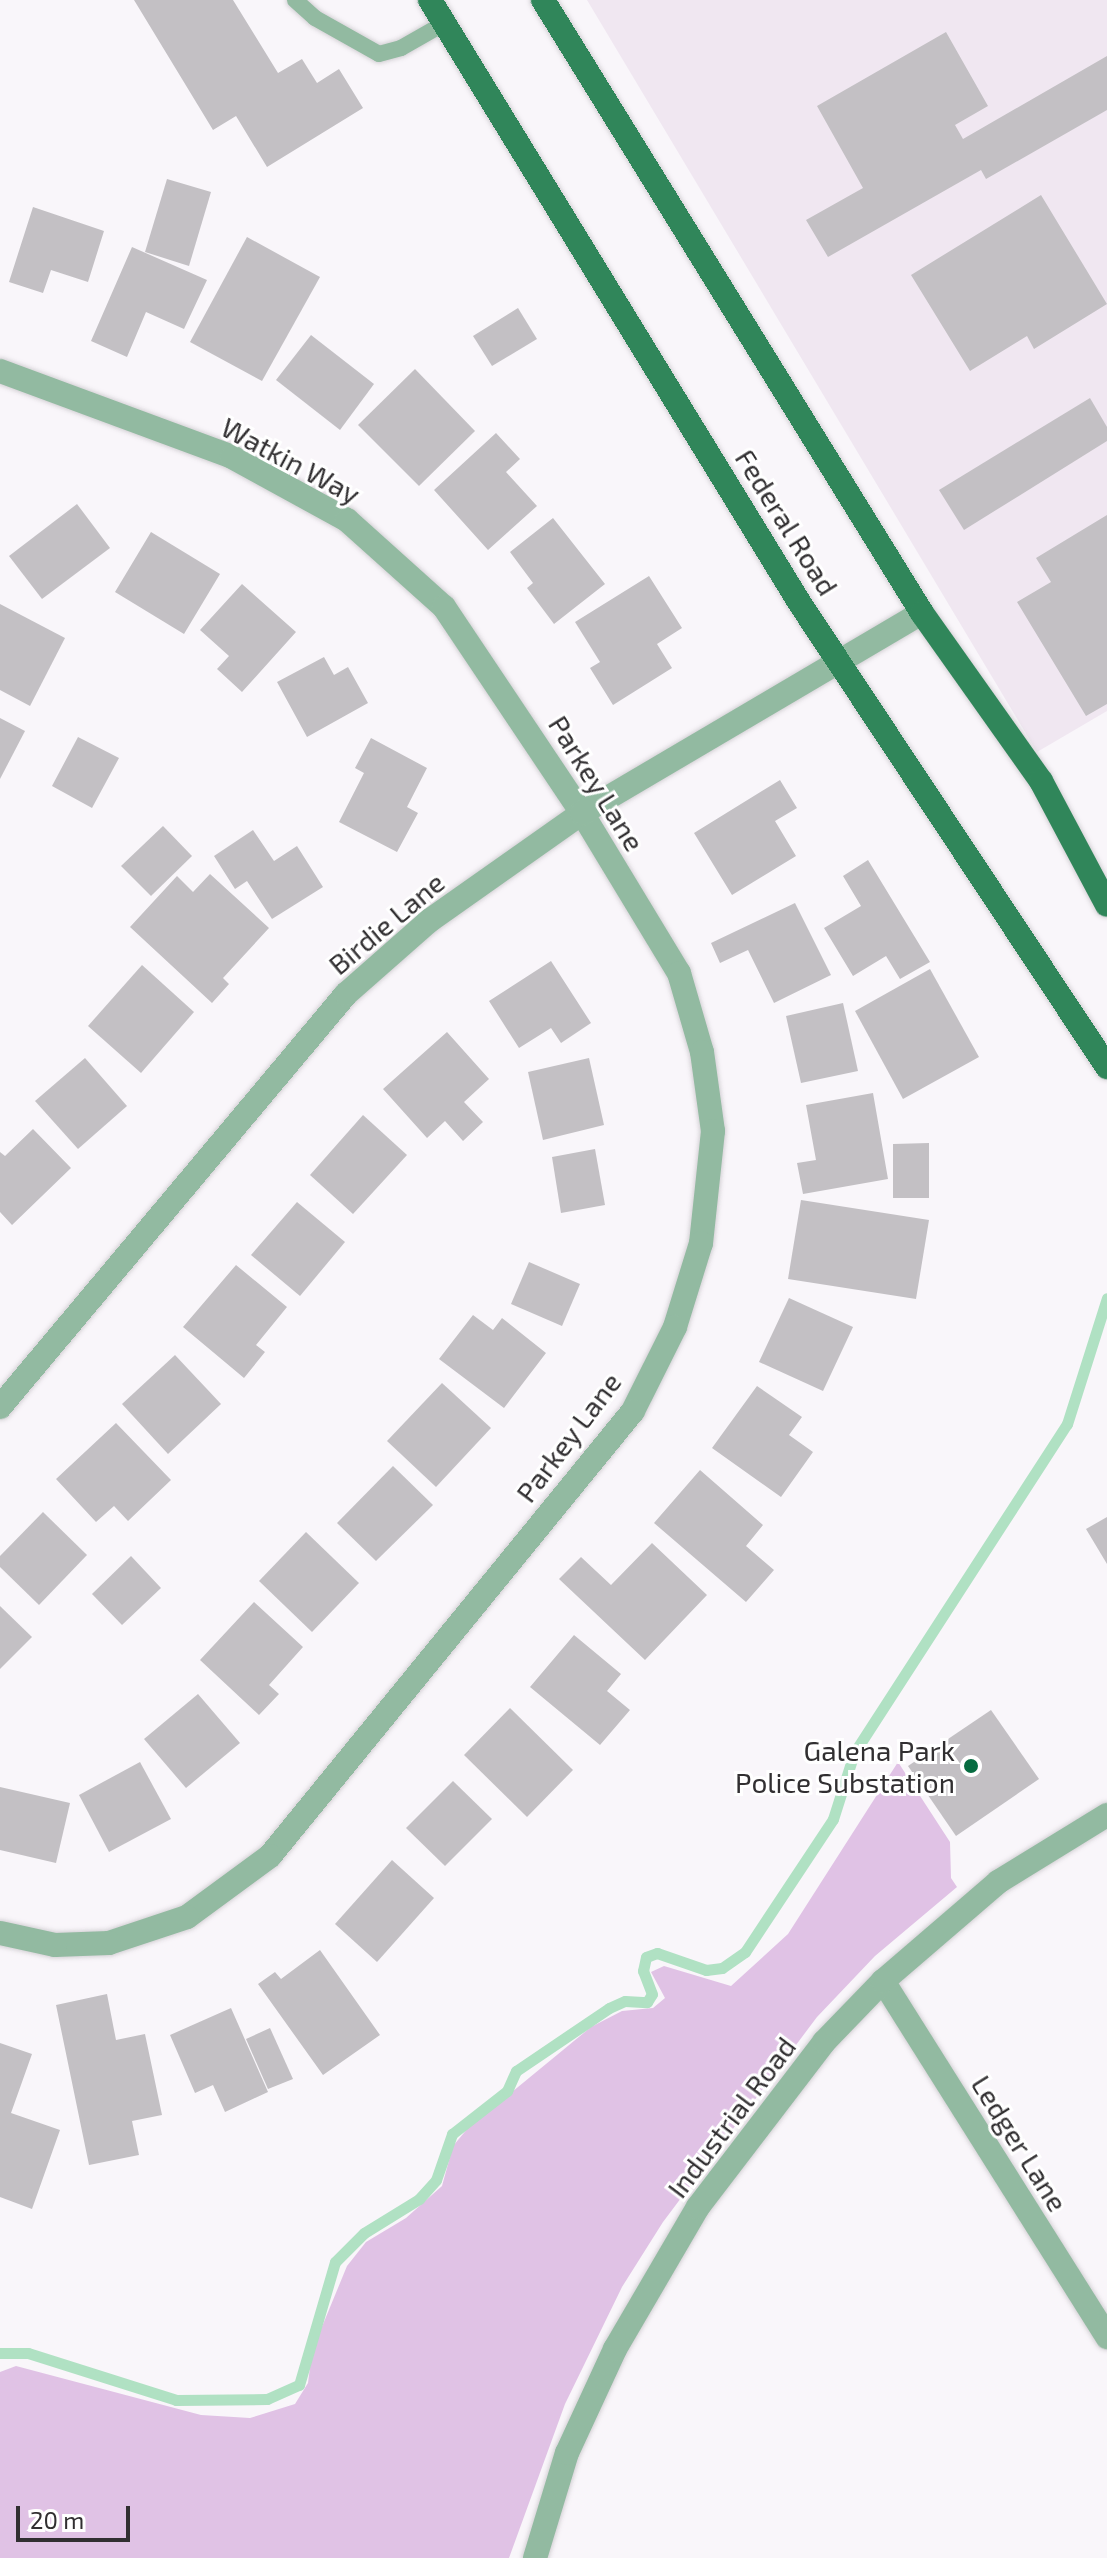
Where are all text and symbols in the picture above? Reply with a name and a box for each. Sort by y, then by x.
street label: Watkin Way [216,409,366,511]
street label: Federal Road [729,443,845,601]
street label: Parkey Lane [542,709,652,857]
street label: Birdie Lane [321,865,451,981]
street label: Parkey Lane [508,1365,628,1509]
place label: Galena Park Police Substation [735,1733,955,1799]
marker: Galena Park Police Substation [962,1757,980,1775]
street label: Industrial Road [659,2030,803,2204]
street label: Ledger Lane [965,2069,1075,2217]
scale bar [20,2490,134,2540]
text: 20 m [30,2505,84,2534]

